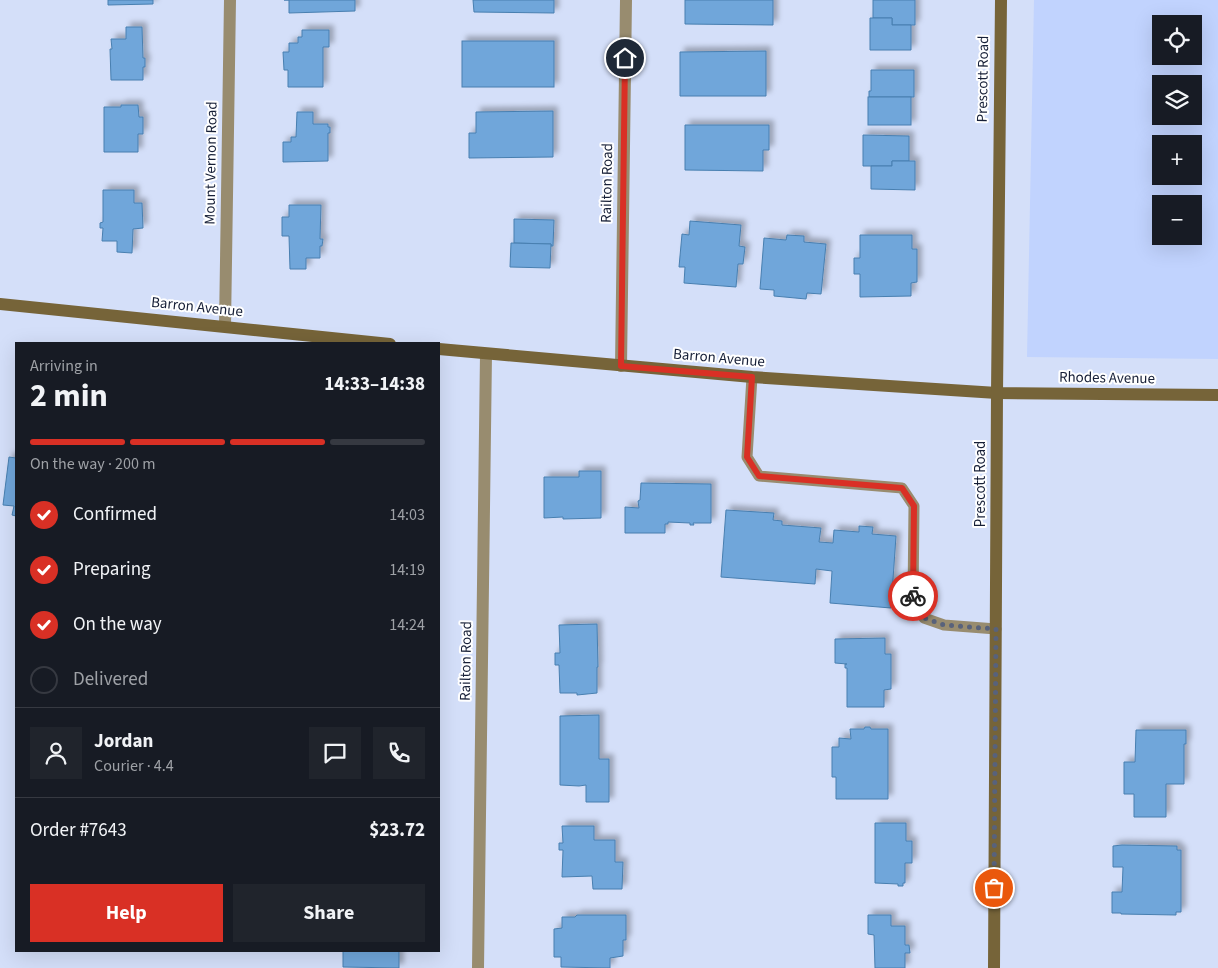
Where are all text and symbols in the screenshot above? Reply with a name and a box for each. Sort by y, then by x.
map controls [1152,15,1202,245]
button: locate [1152,15,1202,65]
street label: Prescott Road [972,35,994,123]
pin [604,37,646,79]
icon: home [611,44,639,72]
button: layers [1152,75,1202,125]
street label: Mount Vernon Road [199,101,223,225]
button: + [1152,135,1202,185]
street label: Railton Road [596,143,618,223]
button: − [1152,195,1202,245]
street label: Barron Avenue [150,292,244,322]
street label: Barron Avenue [672,344,766,372]
text: Arriving in [30,355,98,377]
street label: Rhodes Avenue [1059,367,1155,389]
text: 14:33–14:38 [324,371,425,398]
text: 2 min [30,373,108,419]
street label: Prescott Road [970,441,991,527]
text: On the way · 200 m [30,453,155,475]
icon: check [30,501,58,529]
text: Confirmed [73,501,157,528]
text: 14:03 [389,504,425,526]
icon: check [30,556,58,584]
text: Preparing [73,556,151,583]
text: 14:19 [389,559,425,581]
courier [888,571,938,621]
icon: bike [899,582,927,610]
icon: check [30,611,58,639]
text: On the way [73,611,162,638]
text: 14:24 [389,614,425,636]
street label: Railton Road [455,621,477,701]
text: Delivered [73,666,148,693]
button: person [30,727,82,779]
button: chat [309,727,361,779]
button: phone [373,727,425,779]
text: Jordan [94,728,153,755]
text: Courier · 4.4 [94,755,174,777]
text: Order #7643 [30,817,127,844]
text: $23.72 [369,817,425,844]
pin [973,867,1015,909]
icon: bag [980,874,1008,902]
button: Help [30,884,223,942]
button: Share [233,884,425,942]

